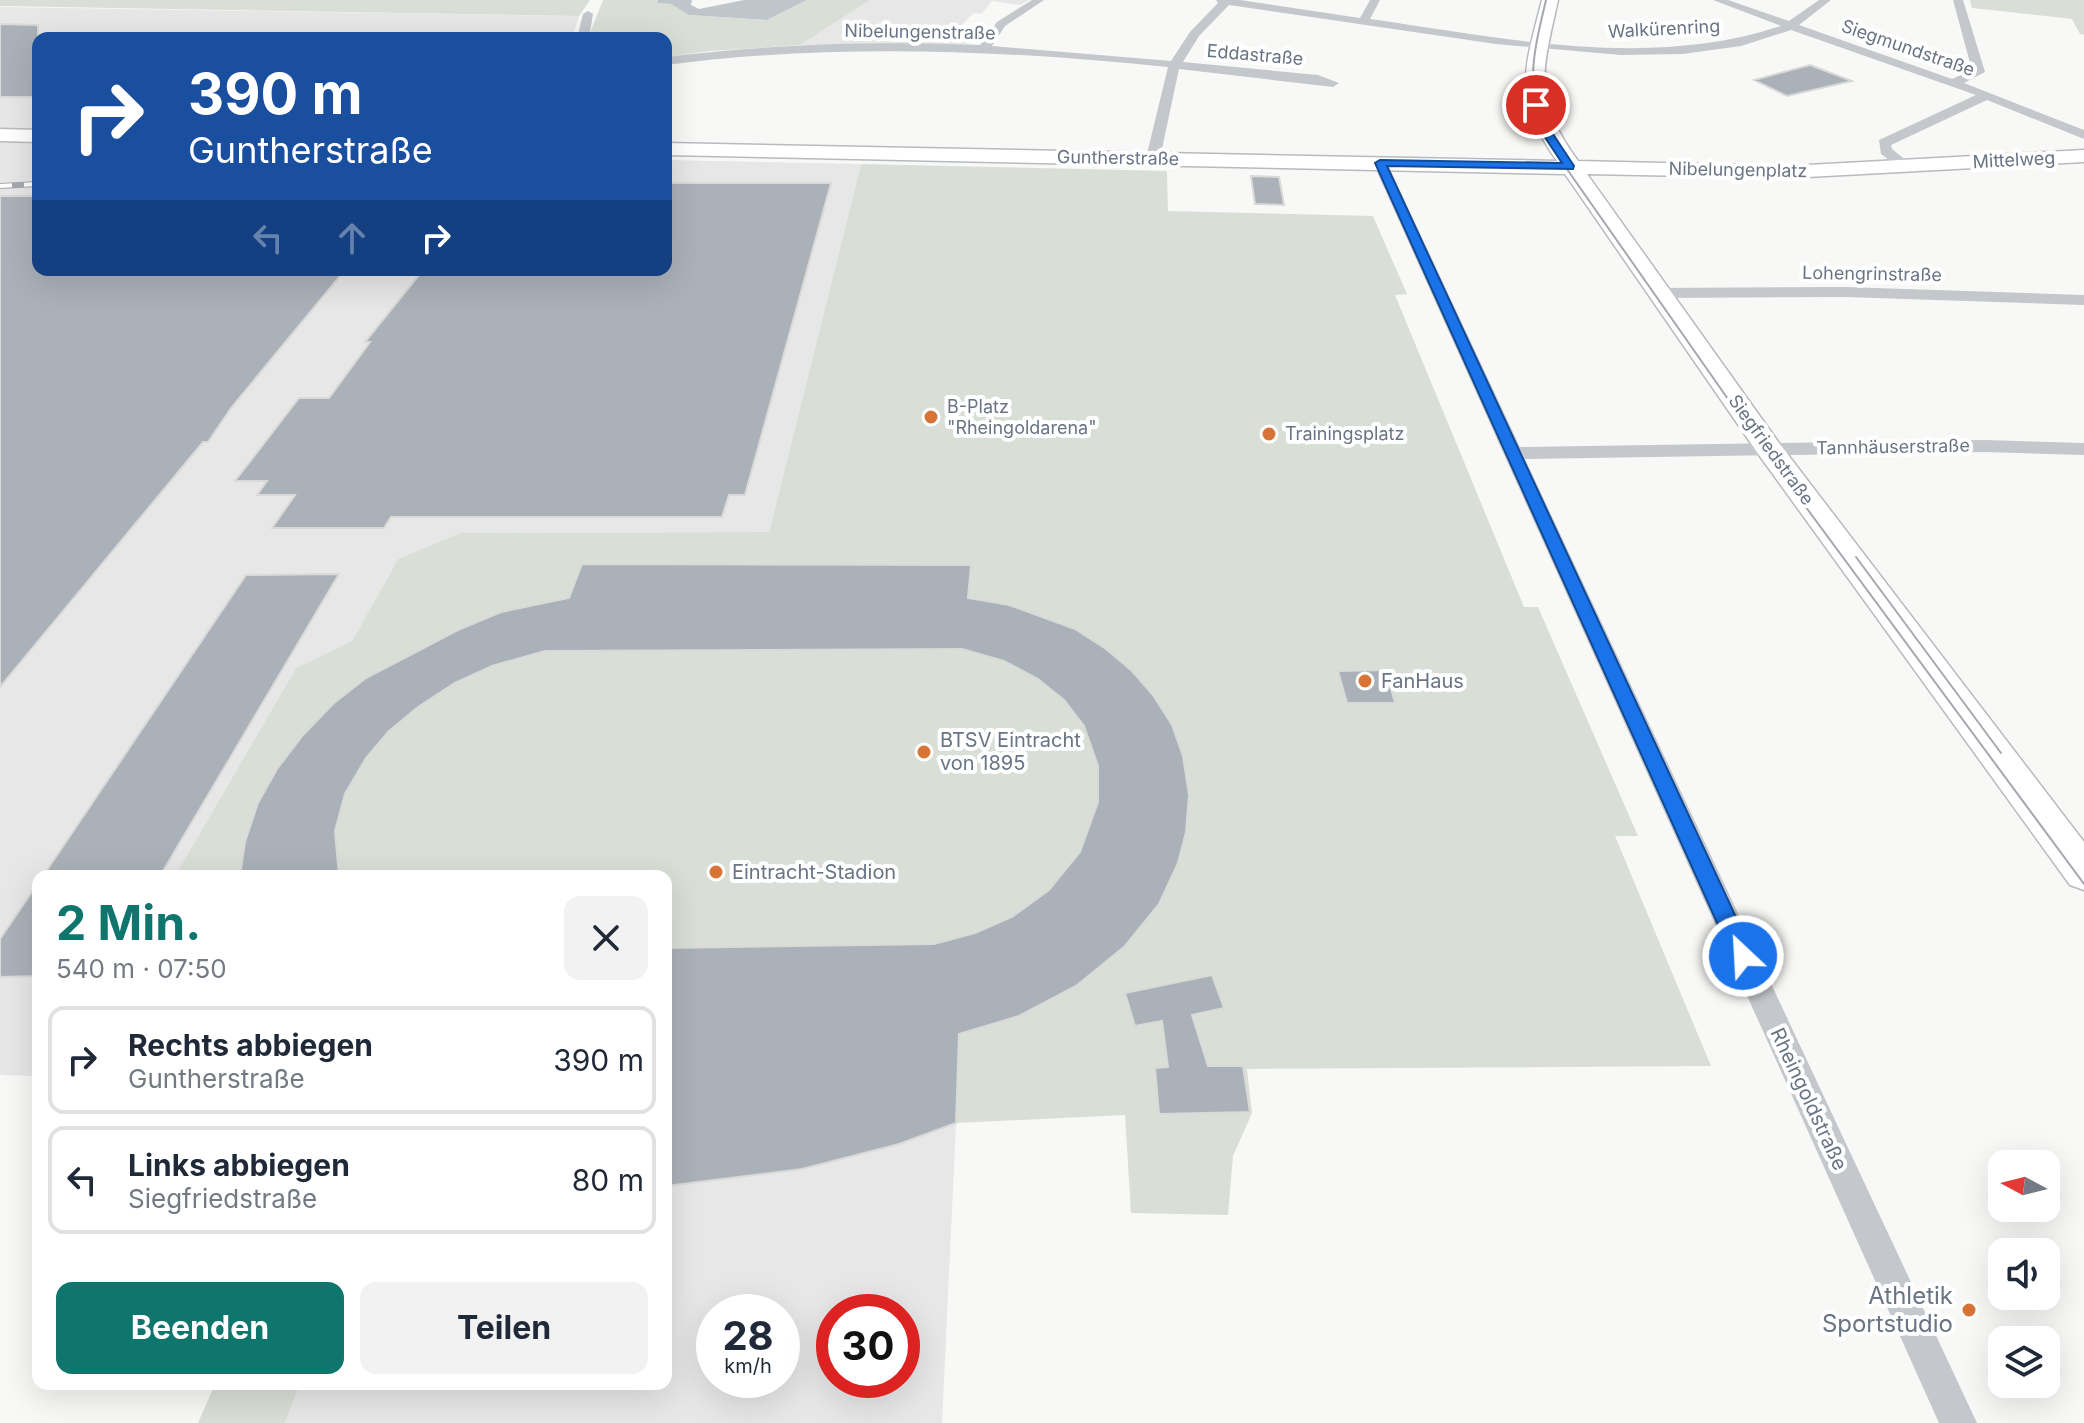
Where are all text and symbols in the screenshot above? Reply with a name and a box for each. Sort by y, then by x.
street label: Walkürenring [1607,15,1721,42]
street label: Siegmundstraße [1839,15,1977,80]
street label: Nibelungenstraße [844,20,996,43]
street label: Eddastraße [1206,40,1304,69]
text: 390 m [188,60,363,128]
icon: right [56,64,160,168]
pin [1502,71,1570,139]
icon: arrive [1514,83,1558,127]
text: Guntherstraße [188,128,433,172]
street label: Guntherstraße [1057,146,1179,169]
street label: Mittelweg [1972,147,2056,172]
street label: Nibelungenplatz [1669,158,1807,181]
icon: left [246,216,290,260]
icon: ahead [330,216,374,260]
icon: right [414,216,458,260]
street label: Lohengrinstraße [1802,262,1942,285]
street label: Siegfriedstraße [1724,391,1818,509]
place label: B-Platz "Rheingoldarena" [947,396,1097,438]
marker: B-Platz "Rheingoldarena" [922,408,940,426]
place label: Trainingsplatz [1285,423,1404,444]
marker: Trainingsplatz [1260,425,1278,443]
street label: Tannhäuserstraße [1816,435,1970,458]
place label: FanHaus [1381,669,1464,693]
marker: FanHaus [1356,672,1374,690]
place label: BTSV Eintracht von 1895 [940,728,1081,775]
marker: BTSV Eintracht von 1895 [915,743,933,761]
place label: Eintracht-Stadion [732,860,896,884]
marker: Eintracht-Stadion [707,863,725,881]
text: 2 Min. [56,893,201,952]
button: close [564,896,648,980]
position arrow [1701,914,1785,998]
text: 540 m · 07:50 [56,953,227,984]
street label: Rheingoldstraße [1766,1024,1852,1174]
text: Rechts abbiegen [128,1027,373,1063]
icon: right [60,1038,104,1082]
text: 390 m [553,1042,644,1078]
text: Guntherstraße [128,1063,305,1094]
text: Links abbiegen [128,1147,350,1183]
north arrow [1988,1150,2060,1222]
map controls [1988,1150,2060,1398]
icon: left [60,1158,104,1202]
text: 80 m [572,1162,644,1198]
text: Siegfriedstraße [128,1183,317,1214]
button: sound [1988,1238,2060,1310]
place label: Athletik Sportstudio [1822,1281,1953,1338]
button: Beenden [56,1282,344,1374]
button: Teilen [360,1282,648,1374]
speed limit sign: 30 [816,1294,920,1398]
marker: Athletik Sportstudio [1960,1301,1978,1319]
text: 28 [722,1311,774,1360]
button: layers [1988,1326,2060,1398]
text: km/h [724,1354,772,1378]

